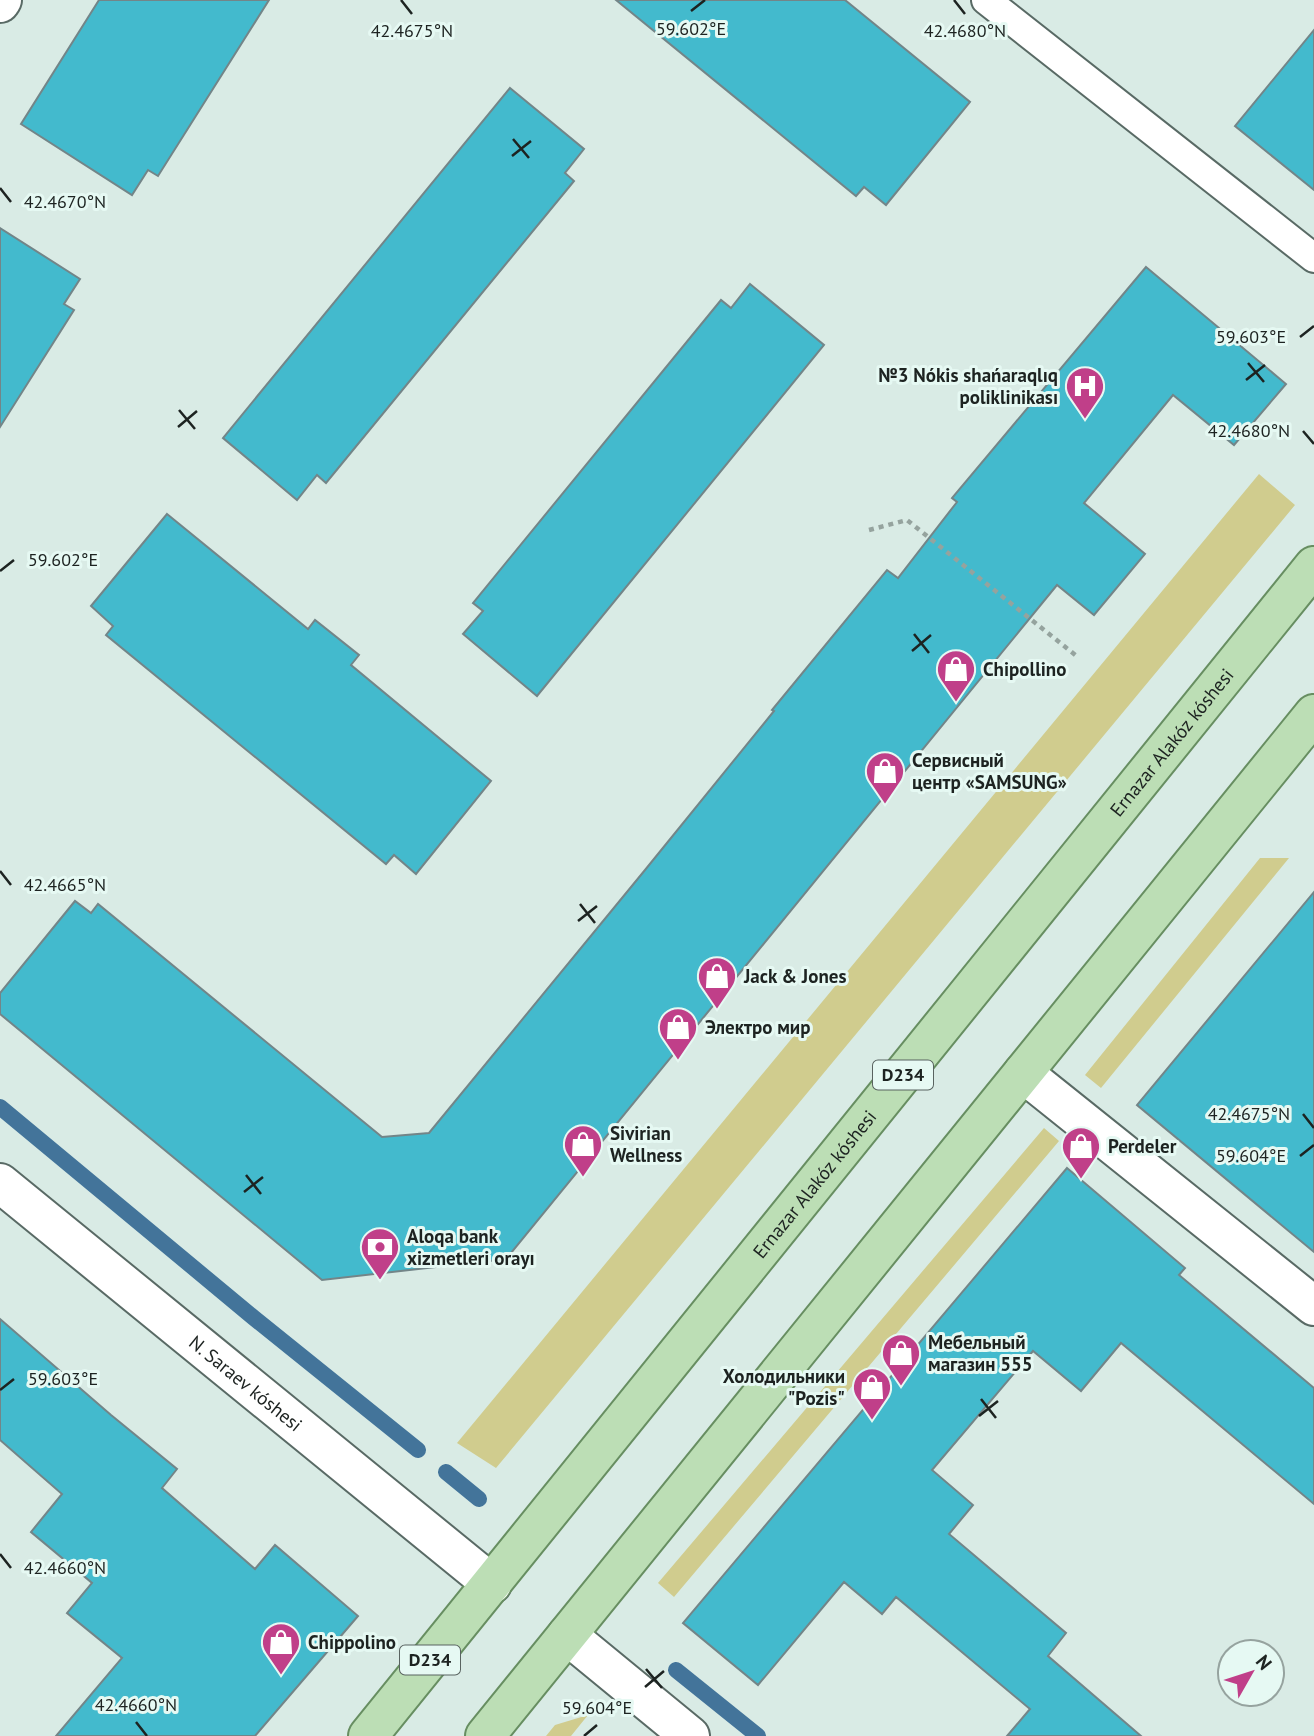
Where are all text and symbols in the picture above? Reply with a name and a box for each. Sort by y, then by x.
text: 59.602°E [656,17,726,40]
text: 42.4675°N [371,19,453,42]
text: 42.4680°N [924,19,1006,42]
text: 42.4670°N [24,190,106,213]
text: 59.603°E [1216,325,1286,348]
place label: №3 Nókis shańaraqlıq poliklinikası [878,363,1058,409]
hospital icon: №3 Nókis shańaraqlıq poliklinikası [1064,365,1106,420]
text: 42.4680°N [1208,419,1290,442]
text: 59.602°E [28,548,98,571]
shop icon: Chipollino [935,648,977,703]
place label: Chipollino [983,657,1066,681]
street label: Ernazar Alakóz kóshesi [1105,663,1239,821]
place label: Сервисный центр «SAMSUNG» [912,748,1067,794]
shop icon: Сервисный центр «SAMSUNG» [864,750,906,805]
text: 42.4665°N [24,873,106,896]
shop icon: Jack & Jones [696,955,738,1010]
place label: Jack & Jones [743,964,846,988]
shop icon: Электро мир [657,1006,699,1061]
place label: Электро мир [705,1015,811,1039]
road number: D234 [873,1060,933,1090]
text: 42.4675°N [1208,1102,1290,1125]
street label: Ernazar Alakóz kóshesi [747,1105,881,1263]
place label: Sivirian Wellness [610,1121,682,1167]
shop icon: Sivirian Wellness [562,1123,604,1178]
shop icon: Perdeler [1060,1125,1102,1180]
place label: Perdeler [1108,1134,1177,1158]
text: 59.604°E [1216,1144,1286,1167]
place label: Aloqa bank xizmetleri orayı [407,1224,535,1270]
bank icon: Aloqa bank xizmetleri orayı [359,1226,401,1281]
street label: N. Saraev kóshesi [184,1330,307,1436]
place label: Мебельный магазин 555 [928,1330,1033,1376]
shop icon: Мебельный магазин 555 [880,1332,922,1387]
place label: Холодильники "Pozis" [723,1364,845,1410]
shop icon: Холодильники "Pozis" [851,1366,893,1421]
text: 59.603°E [28,1367,98,1390]
text: 42.4660°N [24,1556,106,1579]
shop icon: Chippolino [260,1621,302,1676]
place label: Chippolino [308,1630,396,1654]
north arrow [1216,1638,1286,1708]
road number: D234 [400,1646,460,1674]
text: N [1251,1650,1277,1675]
text: 42.4660°N [95,1693,177,1716]
text: 59.604°E [562,1696,632,1719]

